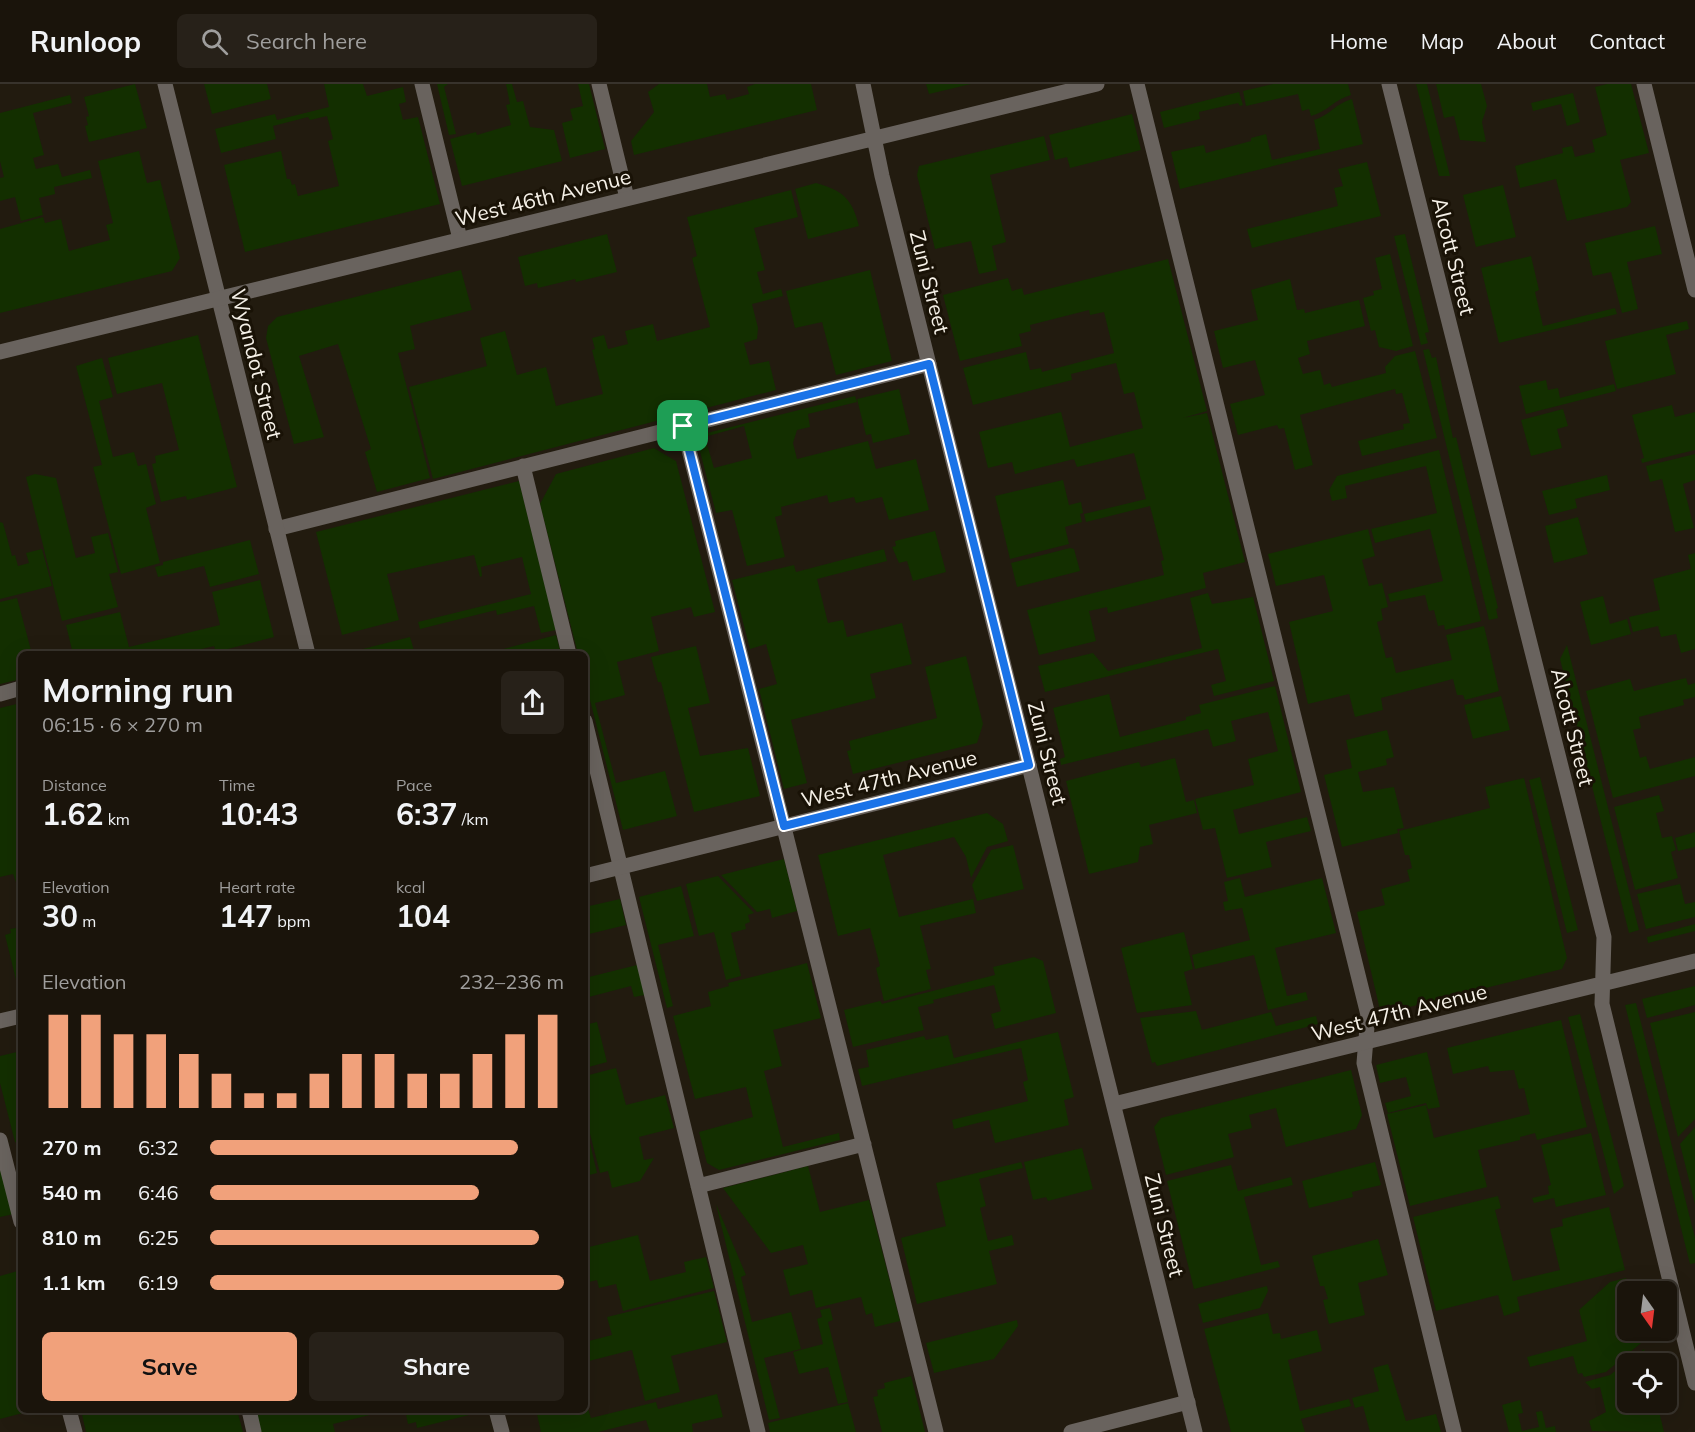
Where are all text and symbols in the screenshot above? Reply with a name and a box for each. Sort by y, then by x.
search box [177,14,597,68]
text: Runloop [30,24,141,59]
icon: search [198,25,231,58]
text: Search here [246,27,367,55]
text: Home [1330,28,1388,54]
text: Map [1421,28,1464,54]
text: About [1497,28,1556,54]
text: Contact [1589,28,1665,54]
street label: West 46th Avenue [452,163,634,231]
street label: Alcott Street [1427,194,1481,318]
street label: Zuni Street [905,228,955,336]
street label: Wyandot Street [226,286,288,442]
pin [657,400,708,451]
icon: arrive [666,409,699,442]
street label: Alcott Street [1546,665,1600,789]
text: Morning run [42,669,234,710]
button: share [501,671,564,734]
street label: Zuni Street [1023,699,1073,807]
text: 06:15 · 6 × 270 m [42,712,203,737]
street label: West 47th Avenue [798,744,980,812]
text: Distance [42,775,107,795]
text: Time [219,775,255,795]
text: Pace [396,775,432,795]
text: 1.62 [42,795,103,833]
text: 10:43 [219,795,298,833]
text: 6:37 [396,795,457,833]
text: km [103,809,130,829]
text: /km [457,809,488,829]
text: Elevation [42,877,110,897]
text: Heart rate [219,877,295,897]
text: kcal [396,877,425,897]
text: 30 [42,897,78,935]
text: 147 [219,897,273,935]
text: 104 [396,897,450,935]
text: m [78,911,96,931]
text: bpm [273,911,310,931]
text: Elevation [42,969,127,994]
text: 232–236 m [459,969,564,994]
street label: West 47th Avenue [1308,978,1490,1046]
text: 270 m [42,1135,101,1160]
text: 6:32 [138,1135,179,1160]
street label: Zuni Street [1140,1171,1190,1279]
text: 540 m [42,1180,101,1205]
text: 6:46 [138,1180,179,1205]
text: 810 m [42,1225,101,1250]
text: 6:25 [138,1225,179,1250]
text: 1.1 km [42,1270,105,1295]
text: 6:19 [138,1270,179,1295]
north arrow [1617,1281,1677,1341]
map controls [1617,1281,1677,1413]
button: Save [42,1332,297,1401]
button: Share [309,1332,564,1401]
button: locate [1617,1353,1677,1413]

